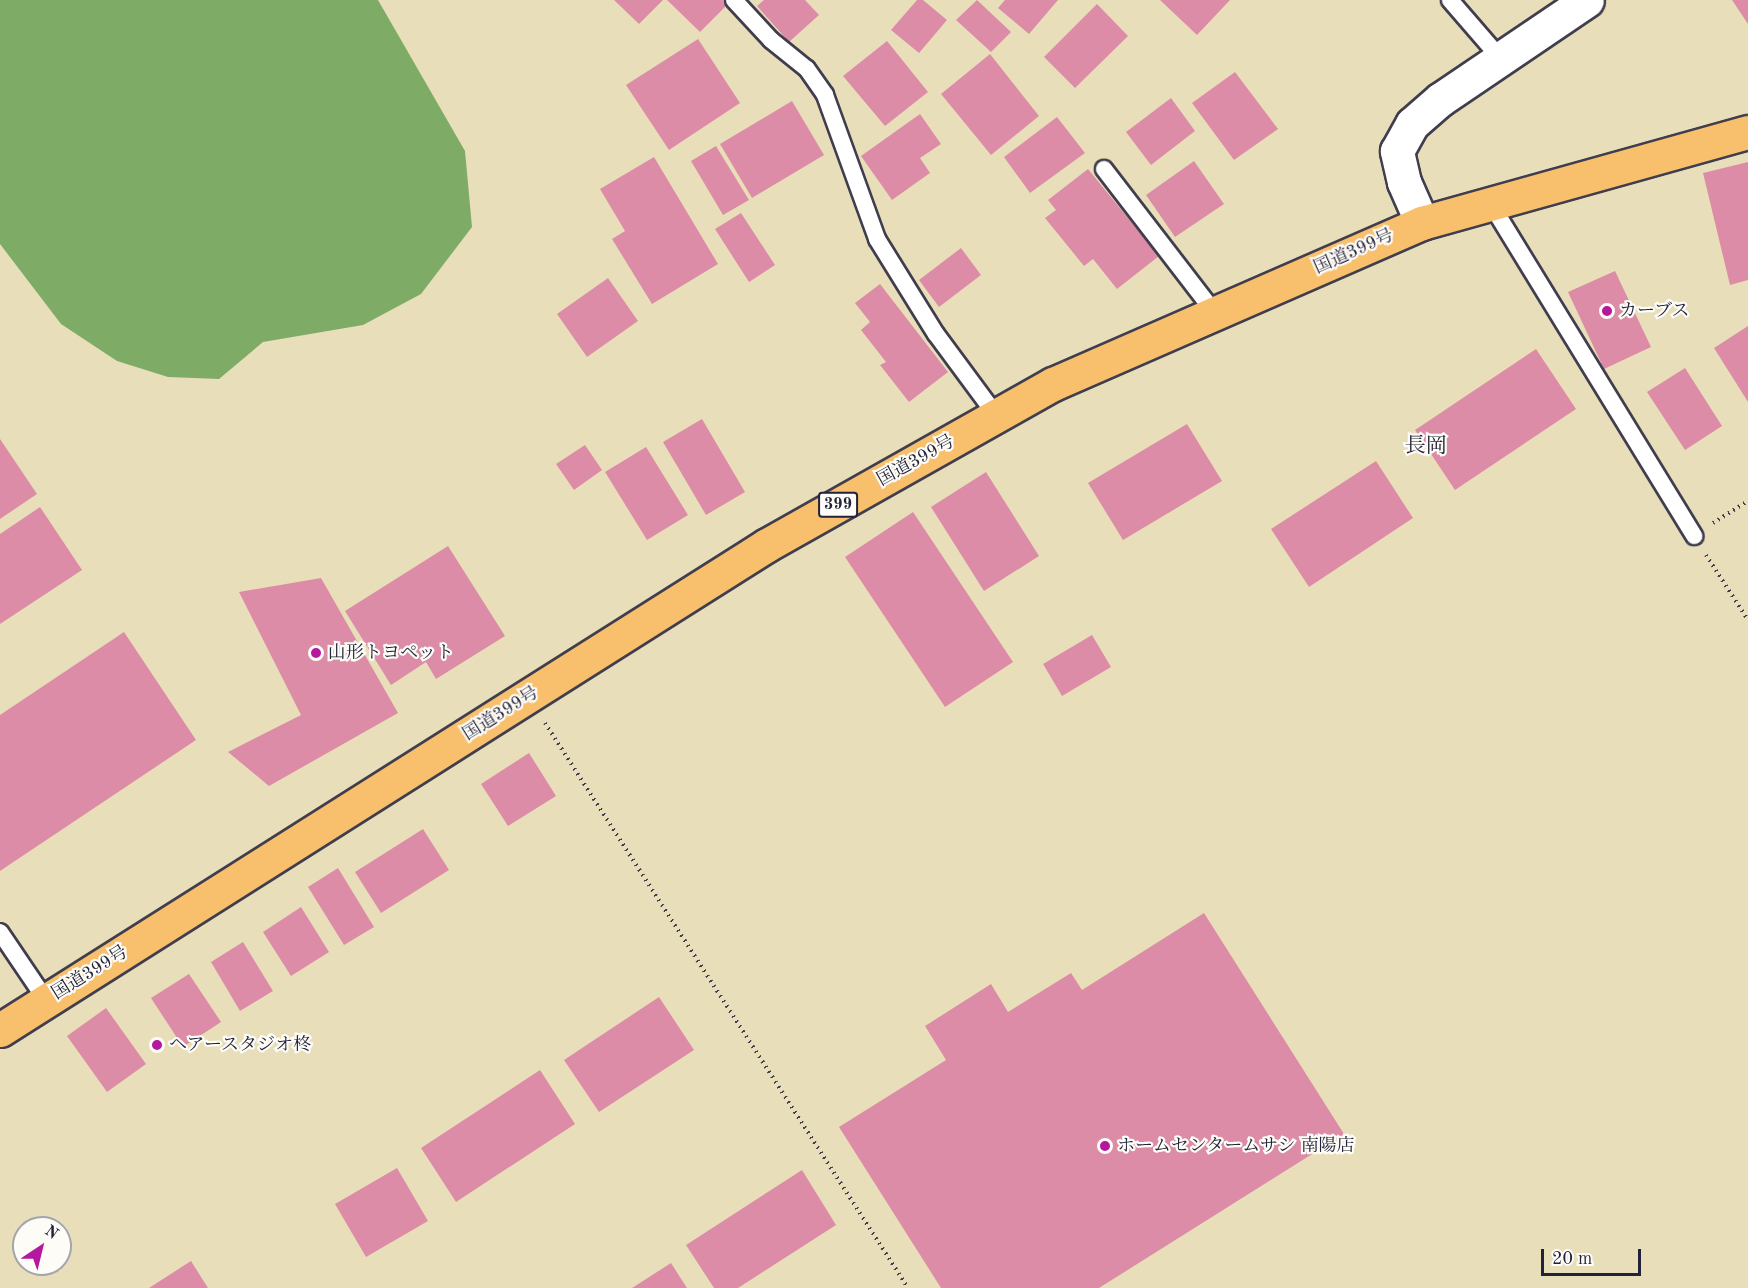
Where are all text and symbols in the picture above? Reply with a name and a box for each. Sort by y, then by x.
street label: 国道399号 [1311,225,1397,279]
place label: カーブス [1619,300,1691,322]
marker: カーブス [1600,304,1614,318]
street label: 国道399号 [873,431,959,491]
district label: 長岡 [1405,434,1447,460]
road number: 399 [817,492,859,518]
place label: 山形トヨペット [328,642,454,664]
marker: 山形トヨペット [309,646,323,660]
street label: 国道399号 [459,682,543,746]
street label: 国道399号 [48,941,132,1005]
place label: ヘアースタジオ柊 [169,1034,312,1056]
marker: ヘアースタジオ柊 [150,1038,164,1052]
place label: ホームセンタームサシ 南陽店 [1117,1135,1356,1157]
marker: ホームセンタームサシ 南陽店 [1098,1139,1112,1153]
north arrow [12,1216,72,1276]
text: N [42,1223,61,1243]
scale bar [1544,1237,1644,1275]
text: 20 m [1552,1250,1592,1268]

